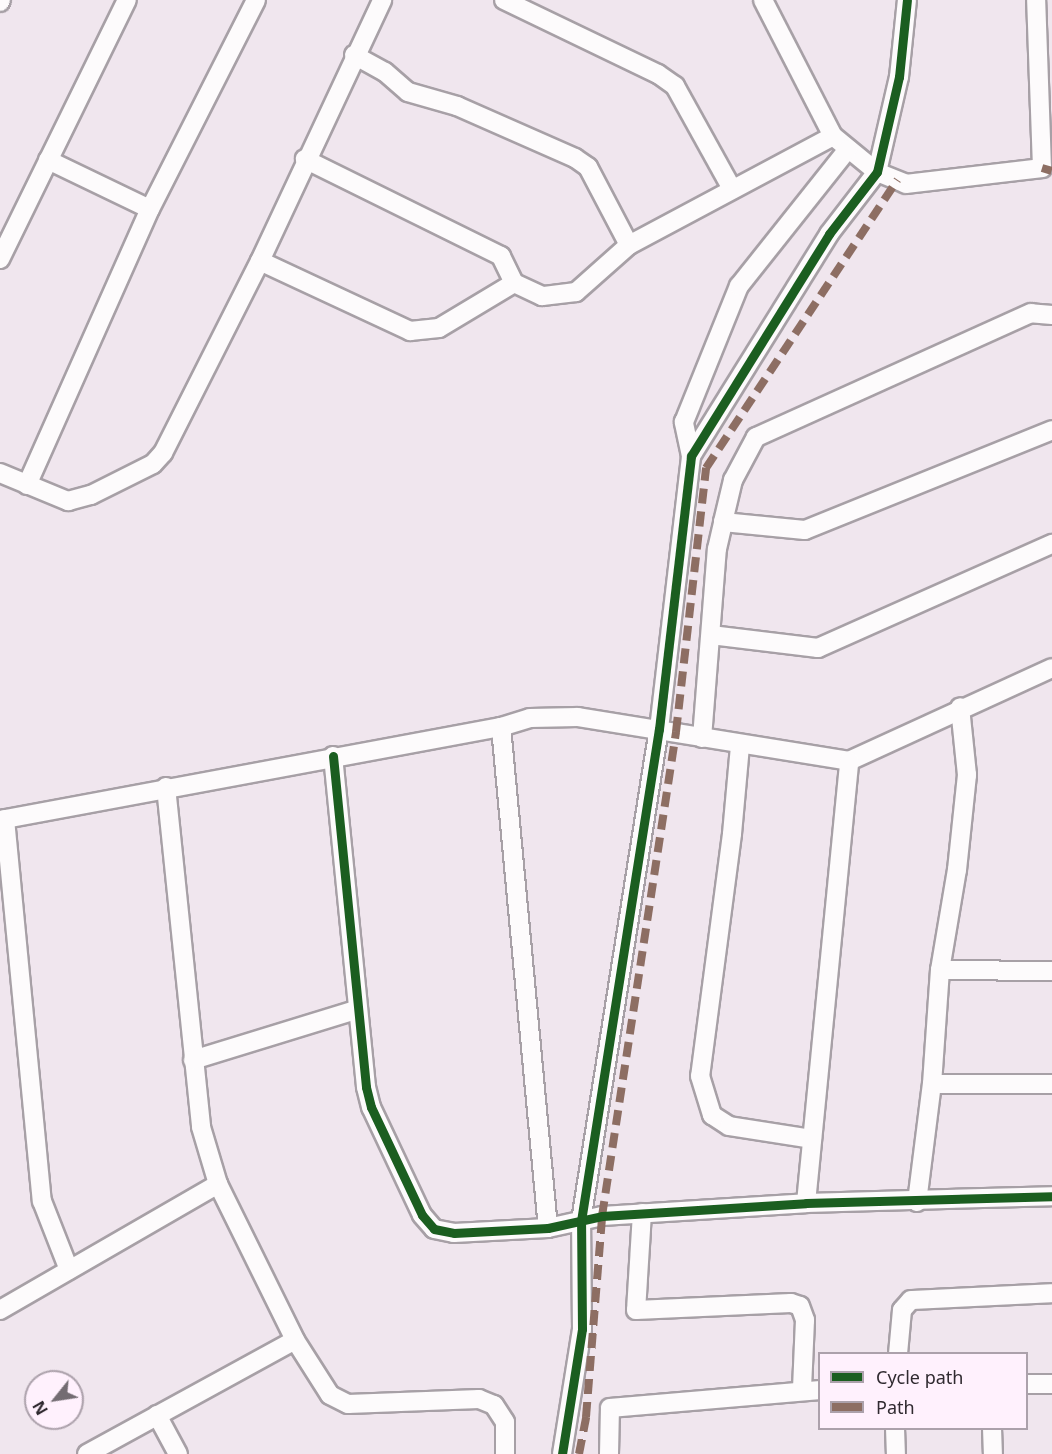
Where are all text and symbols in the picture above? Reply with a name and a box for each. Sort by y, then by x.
legend [818,1352,1028,1430]
text: Cycle path [876,1365,963,1389]
north arrow [24,1370,84,1430]
text: Path [876,1395,915,1419]
text: N [27,1397,53,1419]

